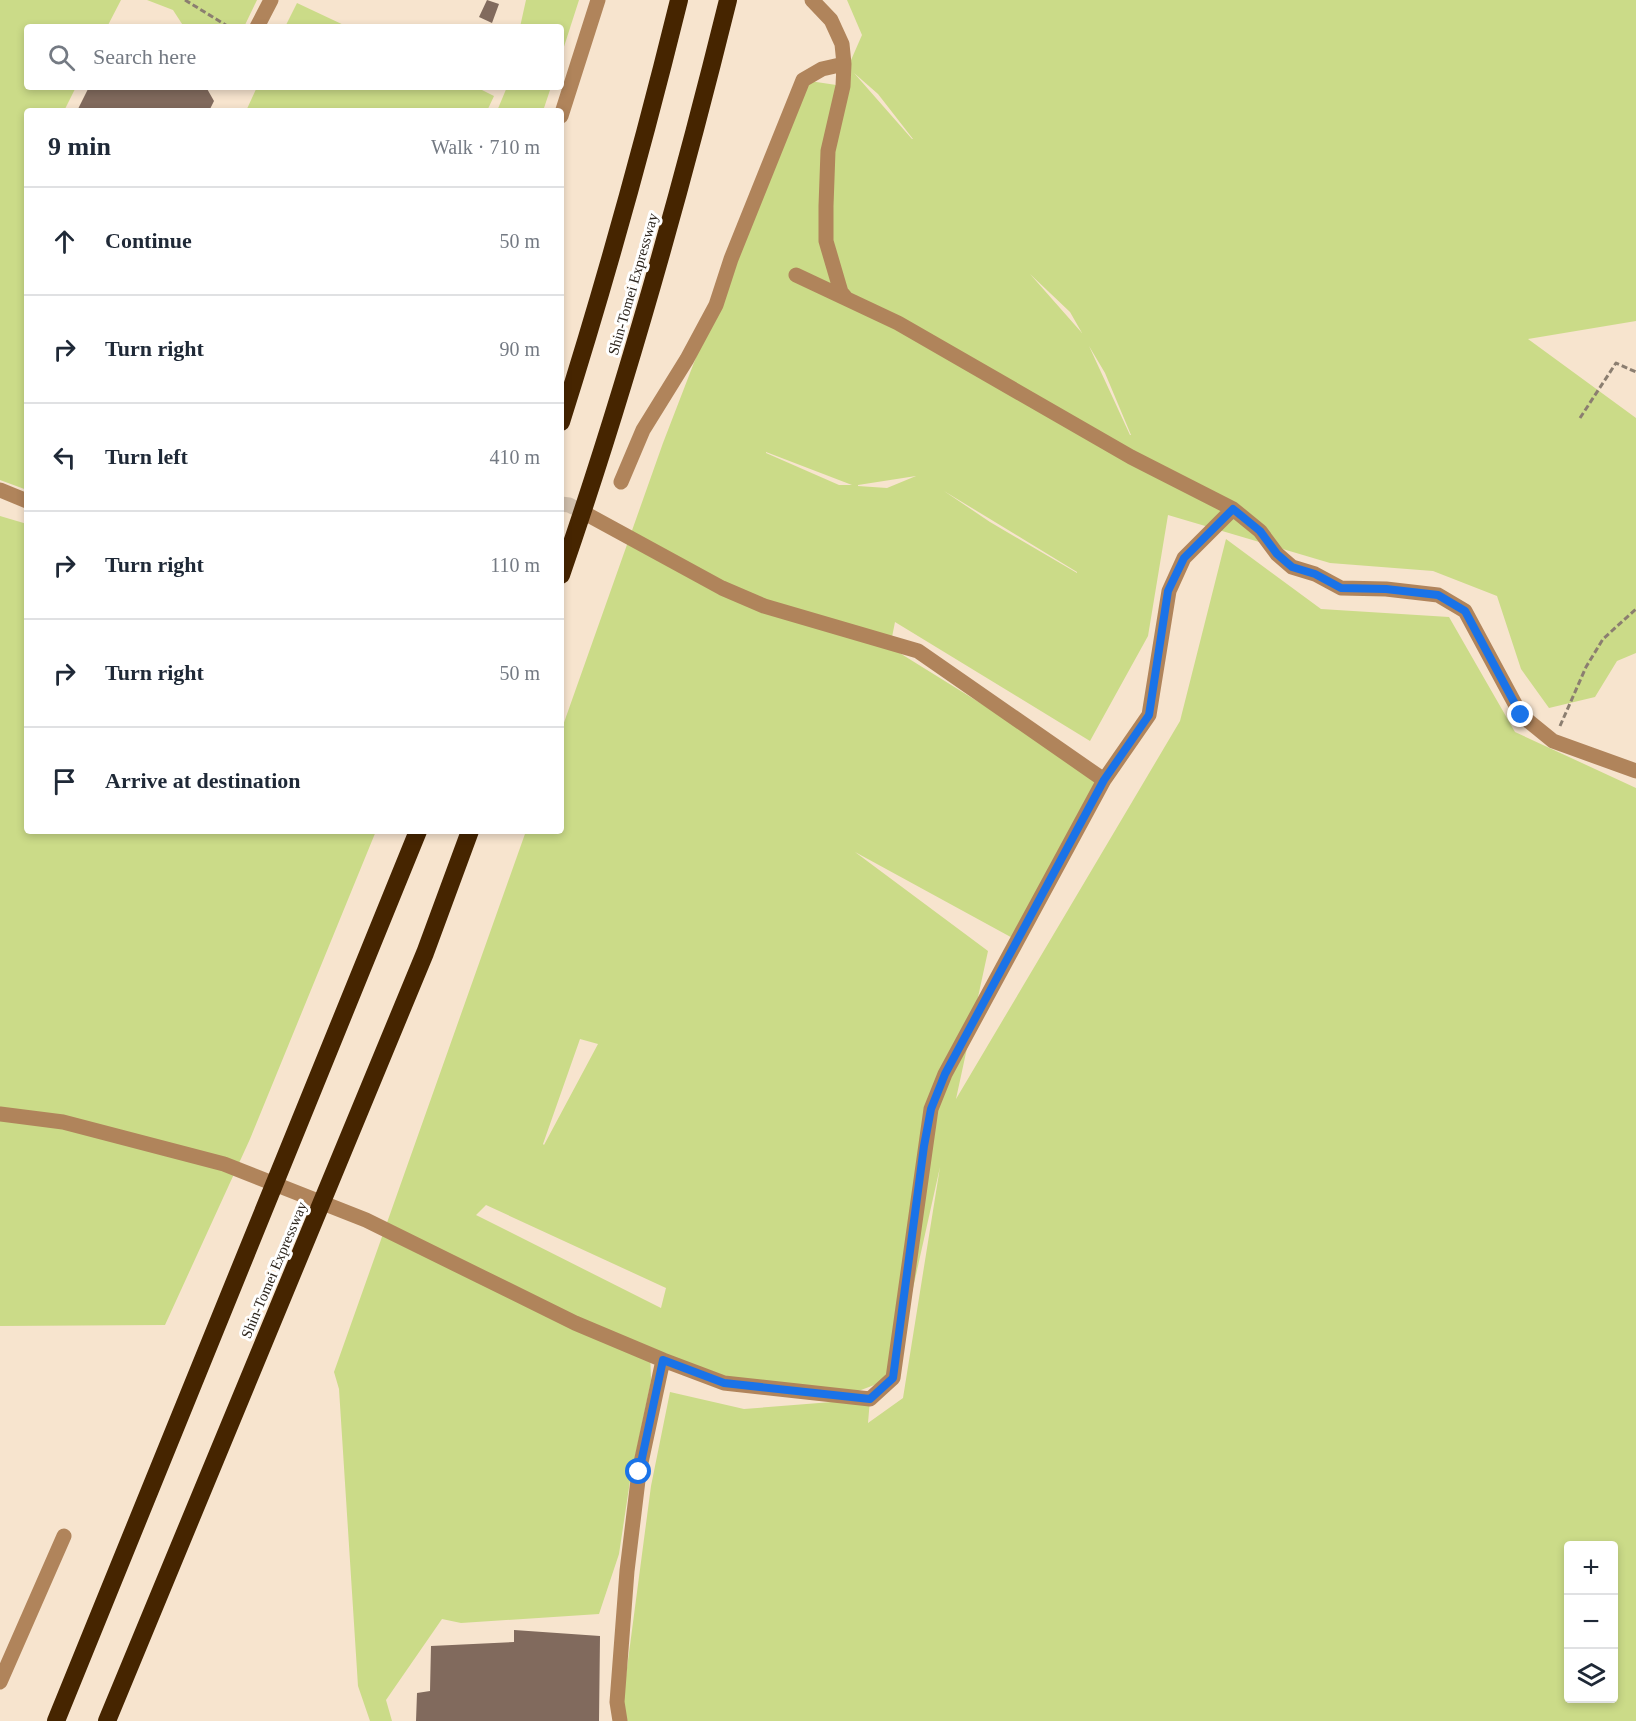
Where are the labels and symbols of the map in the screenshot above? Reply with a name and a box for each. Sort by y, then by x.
street label: Shin-Tomei Expressway [605,211,661,357]
route end [1507,701,1533,727]
street label: Shin-Tomei Expressway [238,1199,310,1341]
route start [625,1458,651,1484]

